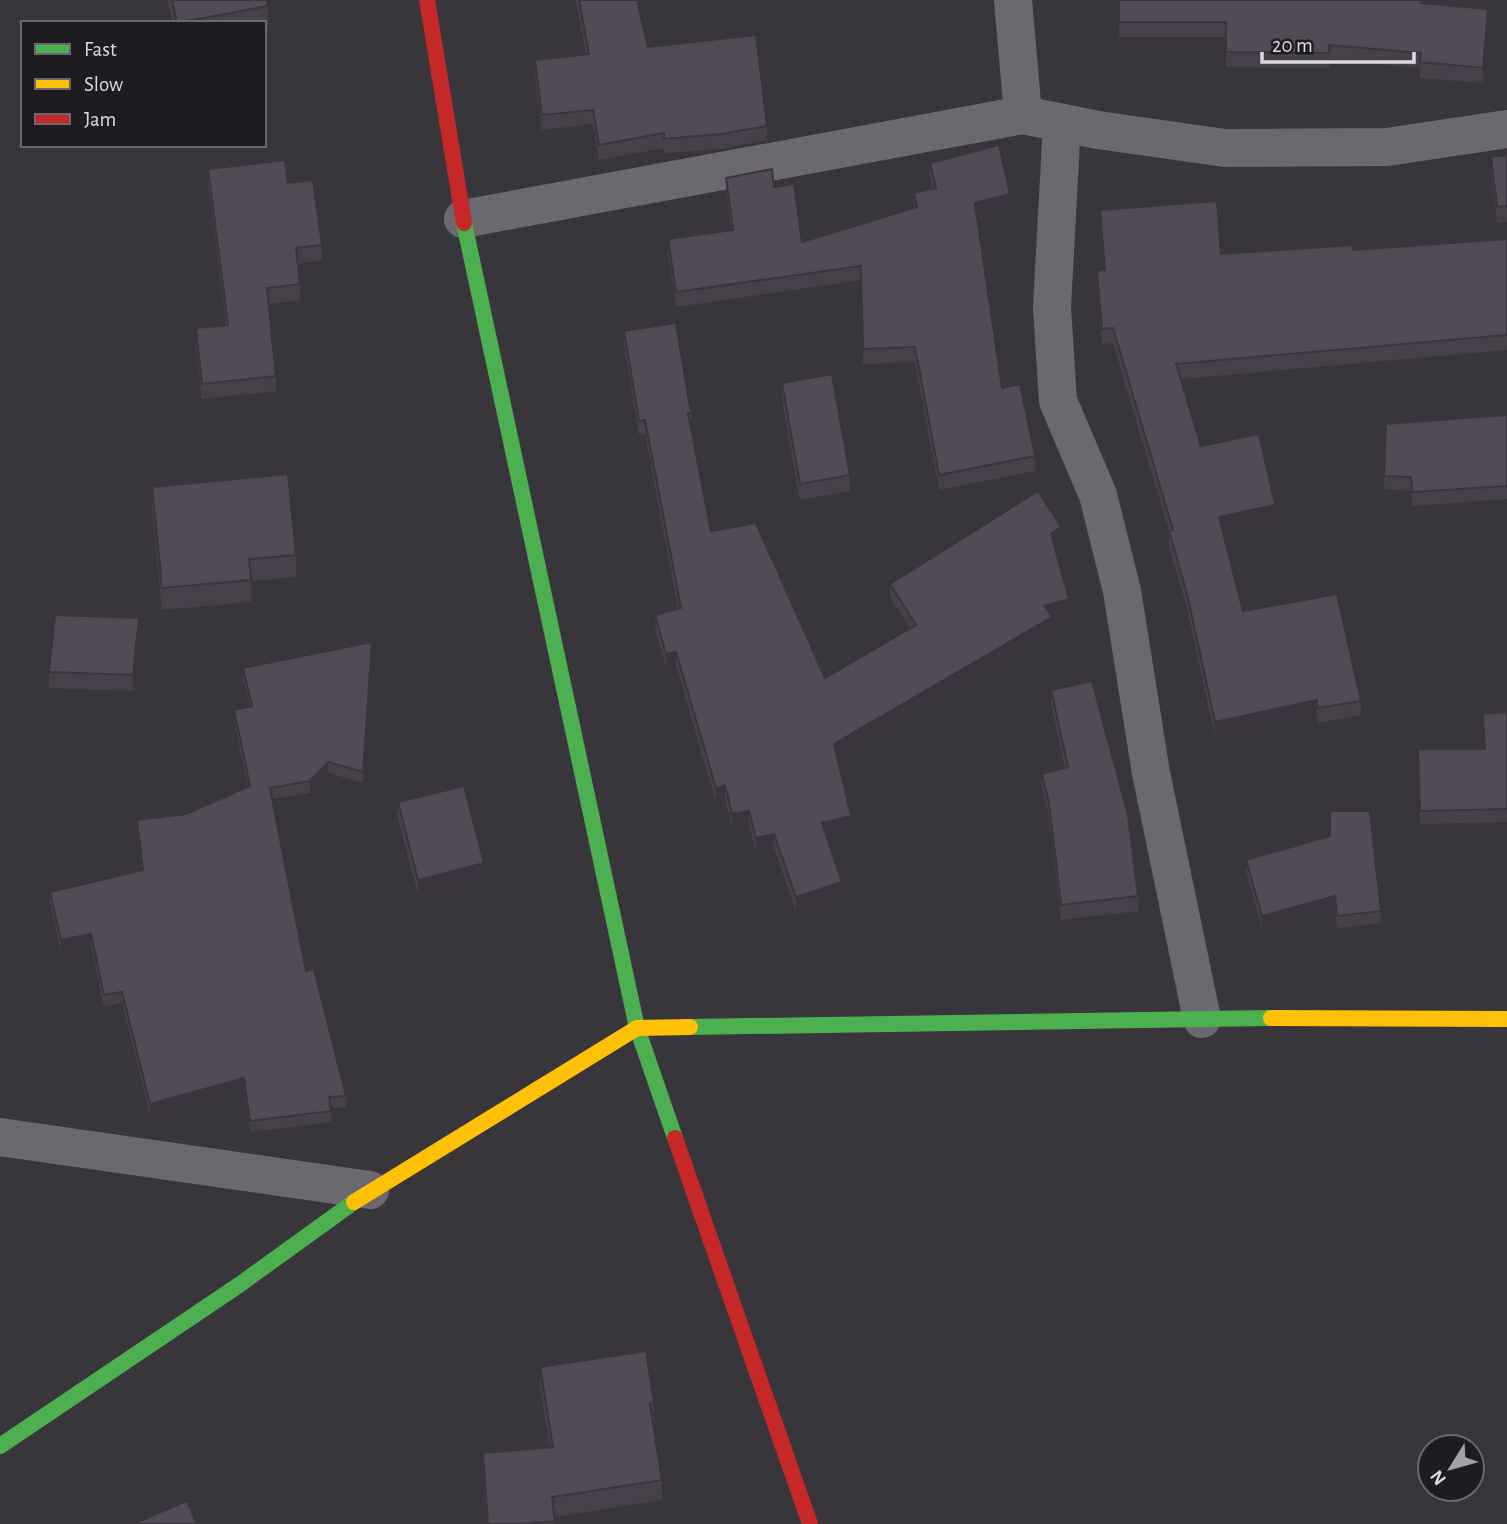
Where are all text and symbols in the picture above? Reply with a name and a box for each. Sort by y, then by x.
legend [21,21,266,147]
scale bar [1262,21,1414,65]
text: 20 m [1272,35,1313,56]
text: Fast [84,39,117,60]
text: Slow [84,74,123,95]
text: Jam [84,109,116,130]
north arrow [1416,1433,1486,1503]
text: N [1427,1466,1450,1488]

